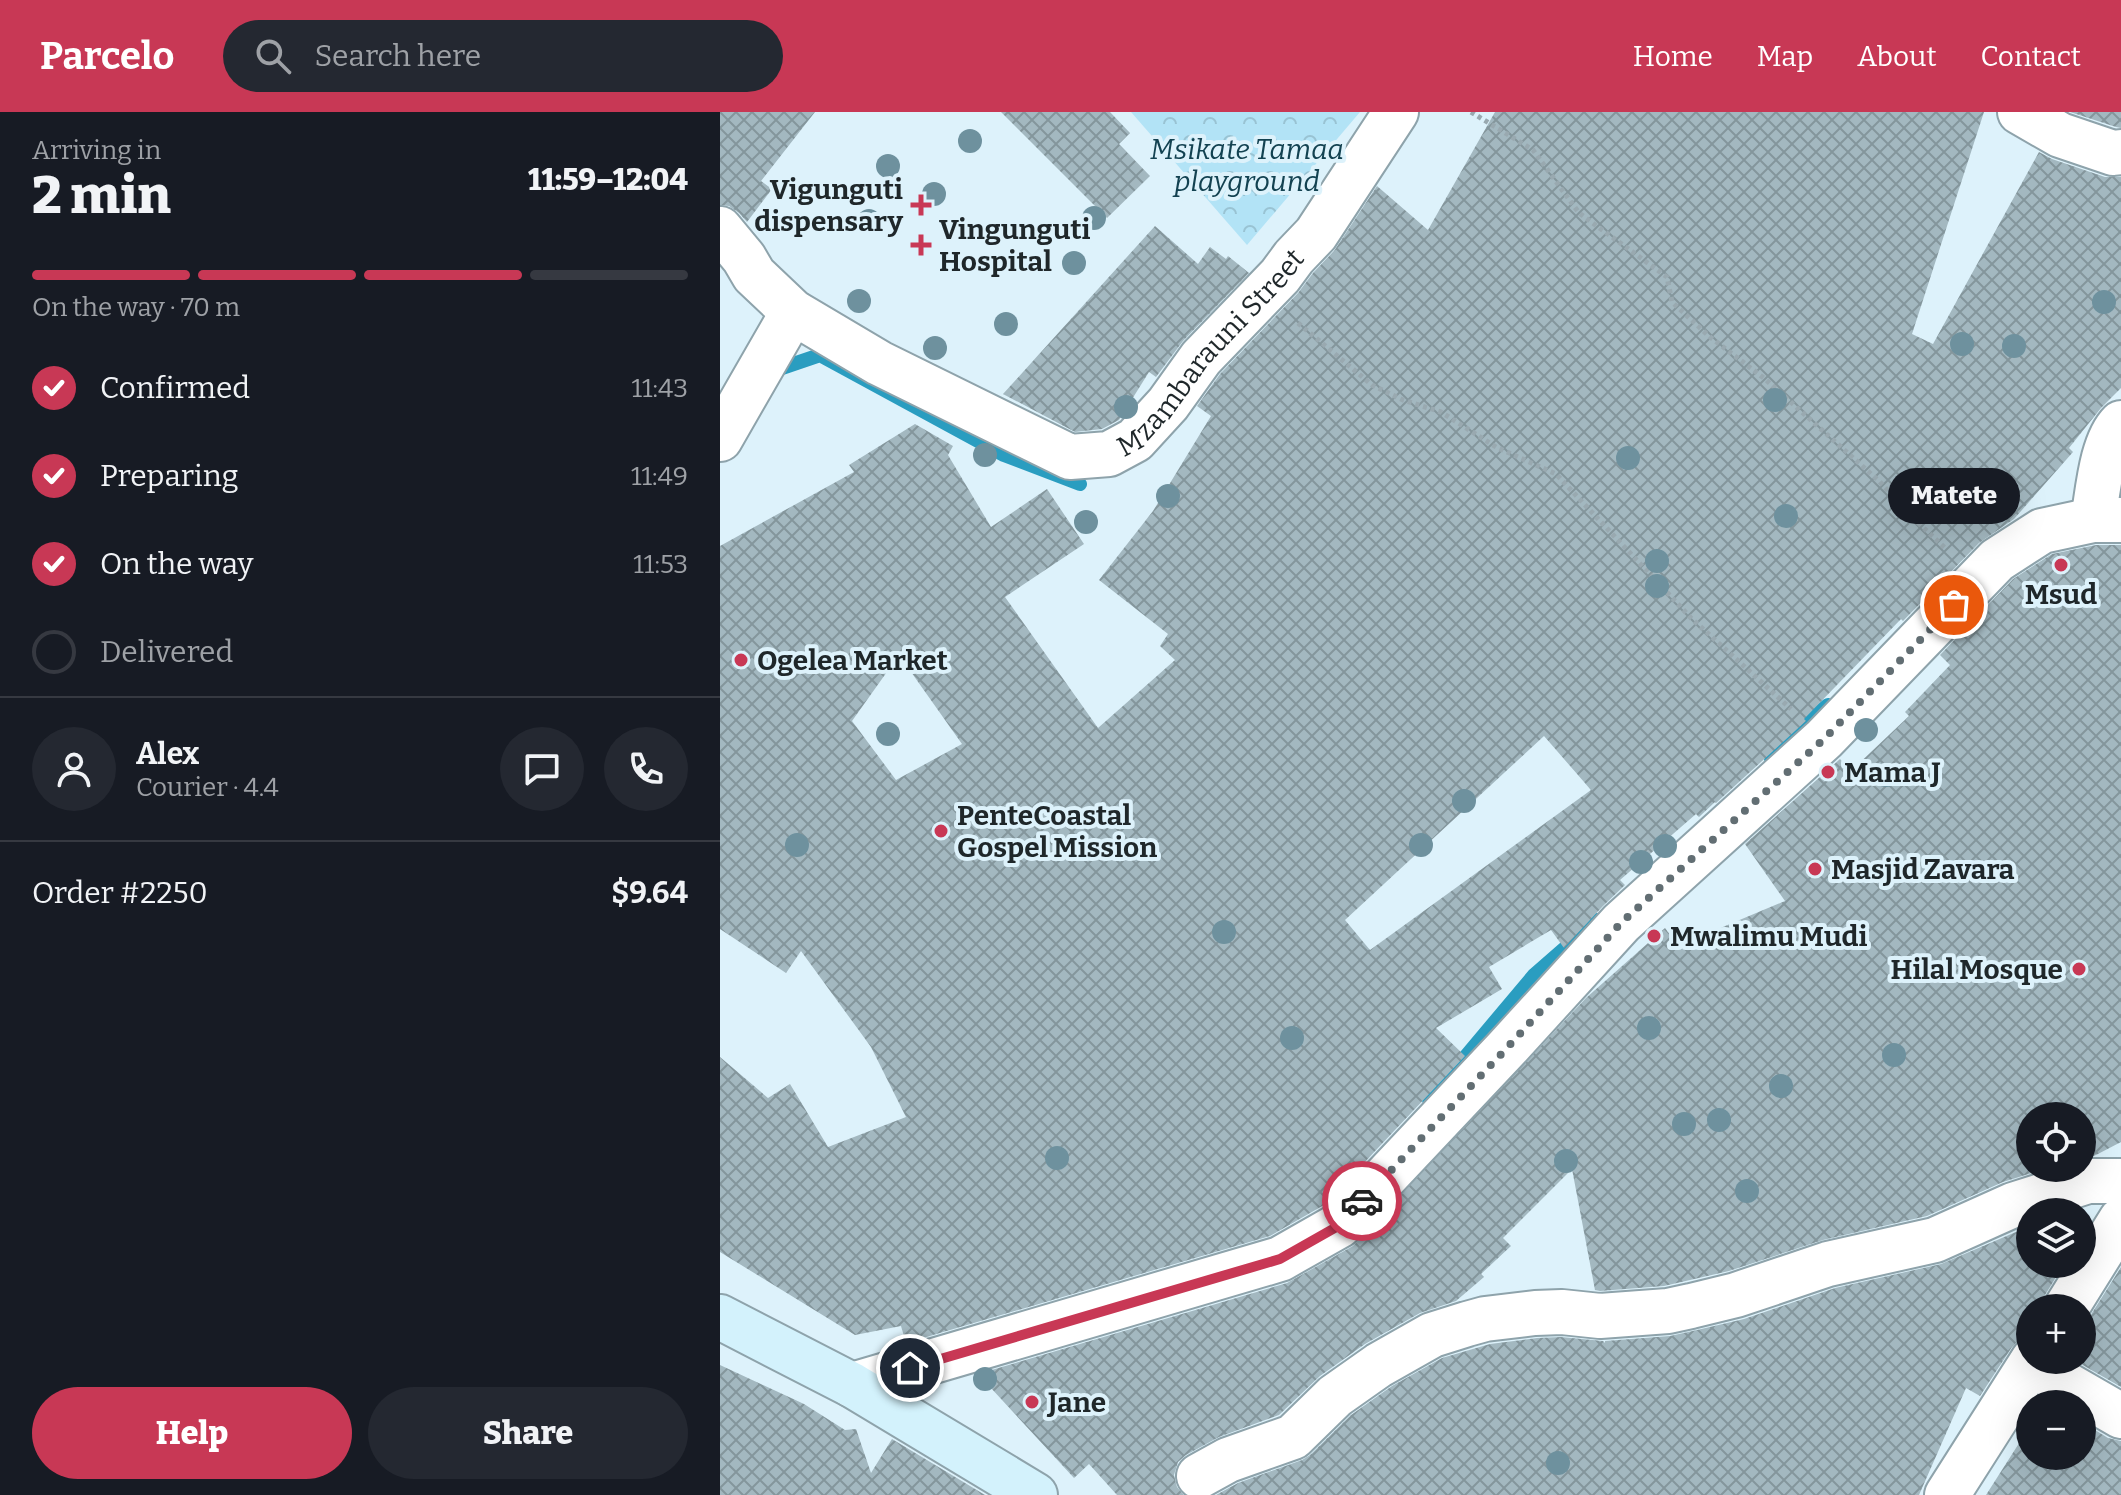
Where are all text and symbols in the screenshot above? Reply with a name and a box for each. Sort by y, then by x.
search box [223,20,783,92]
text: Parcelo [40,33,175,79]
icon: search [251,34,295,78]
text: Search here [315,38,481,74]
text: Home [1633,40,1713,73]
text: Map [1757,40,1813,73]
text: About [1857,40,1937,73]
text: Contact [1981,40,2081,73]
park label: Msikate Tamaa playground [1150,133,1344,198]
text: Arriving in [32,135,161,166]
text: 11:59–12:04 [528,162,688,198]
text: 2 min [32,164,171,227]
place label: Vigunguti dispensary [754,173,903,238]
marker: Vigunguti dispensary [910,194,932,216]
place label: Vingunguti Hospital [939,213,1090,278]
marker: Vingunguti Hospital [910,234,932,256]
street label: Mzambarauni Street [1111,242,1310,464]
text: On the way · 70 m [32,292,240,323]
icon: check [32,366,76,410]
text: Confirmed [100,370,250,406]
text: 11:43 [631,373,688,404]
icon: check [32,454,76,498]
text: Preparing [100,458,238,494]
text: 11:49 [631,461,688,492]
callout: Matete [1888,469,2020,525]
text: Matete [1911,480,1997,511]
icon: check [32,542,76,586]
text: On the way [100,546,253,582]
text: 11:53 [633,549,688,580]
marker: Msud [2052,556,2070,574]
pin [1920,571,1988,639]
place label: Msud [2025,578,2097,611]
icon: bag [1932,583,1976,627]
text: Delivered [100,634,233,670]
place label: Ogelea Market [757,644,948,677]
marker: Ogelea Market [732,651,750,669]
button: person [32,727,116,811]
button: chat [500,727,584,811]
button: phone [604,727,688,811]
text: Alex [136,736,199,772]
place label: Mama J [1844,756,1941,789]
marker: Mama J [1819,763,1837,781]
text: Courier · 4.4 [136,772,279,803]
place label: PenteCoastal Gospel Mission [957,799,1157,864]
marker: PenteCoastal Gospel Mission [932,822,950,840]
place label: Masjid Zavara [1831,853,2015,886]
marker: Masjid Zavara [1806,860,1824,878]
text: Order #2250 [32,875,208,911]
text: $9.64 [611,875,688,911]
place label: Mwalimu Mudi [1670,920,1867,953]
marker: Mwalimu Mudi [1645,927,1663,945]
place label: Hilal Mosque [1890,953,2063,986]
marker: Hilal Mosque [2070,960,2088,978]
map controls [2016,1102,2096,1470]
button: locate [2016,1102,2096,1182]
courier [1322,1161,1402,1241]
icon: car [1340,1179,1384,1223]
button: layers [2016,1198,2096,1278]
button: + [2016,1294,2096,1374]
pin [876,1334,944,1402]
icon: home [888,1346,932,1390]
place label: Jane [1046,1386,1106,1419]
button: Help [32,1387,352,1479]
button: Share [368,1387,688,1479]
button: − [2016,1390,2096,1470]
marker: Jane [1023,1393,1041,1411]

